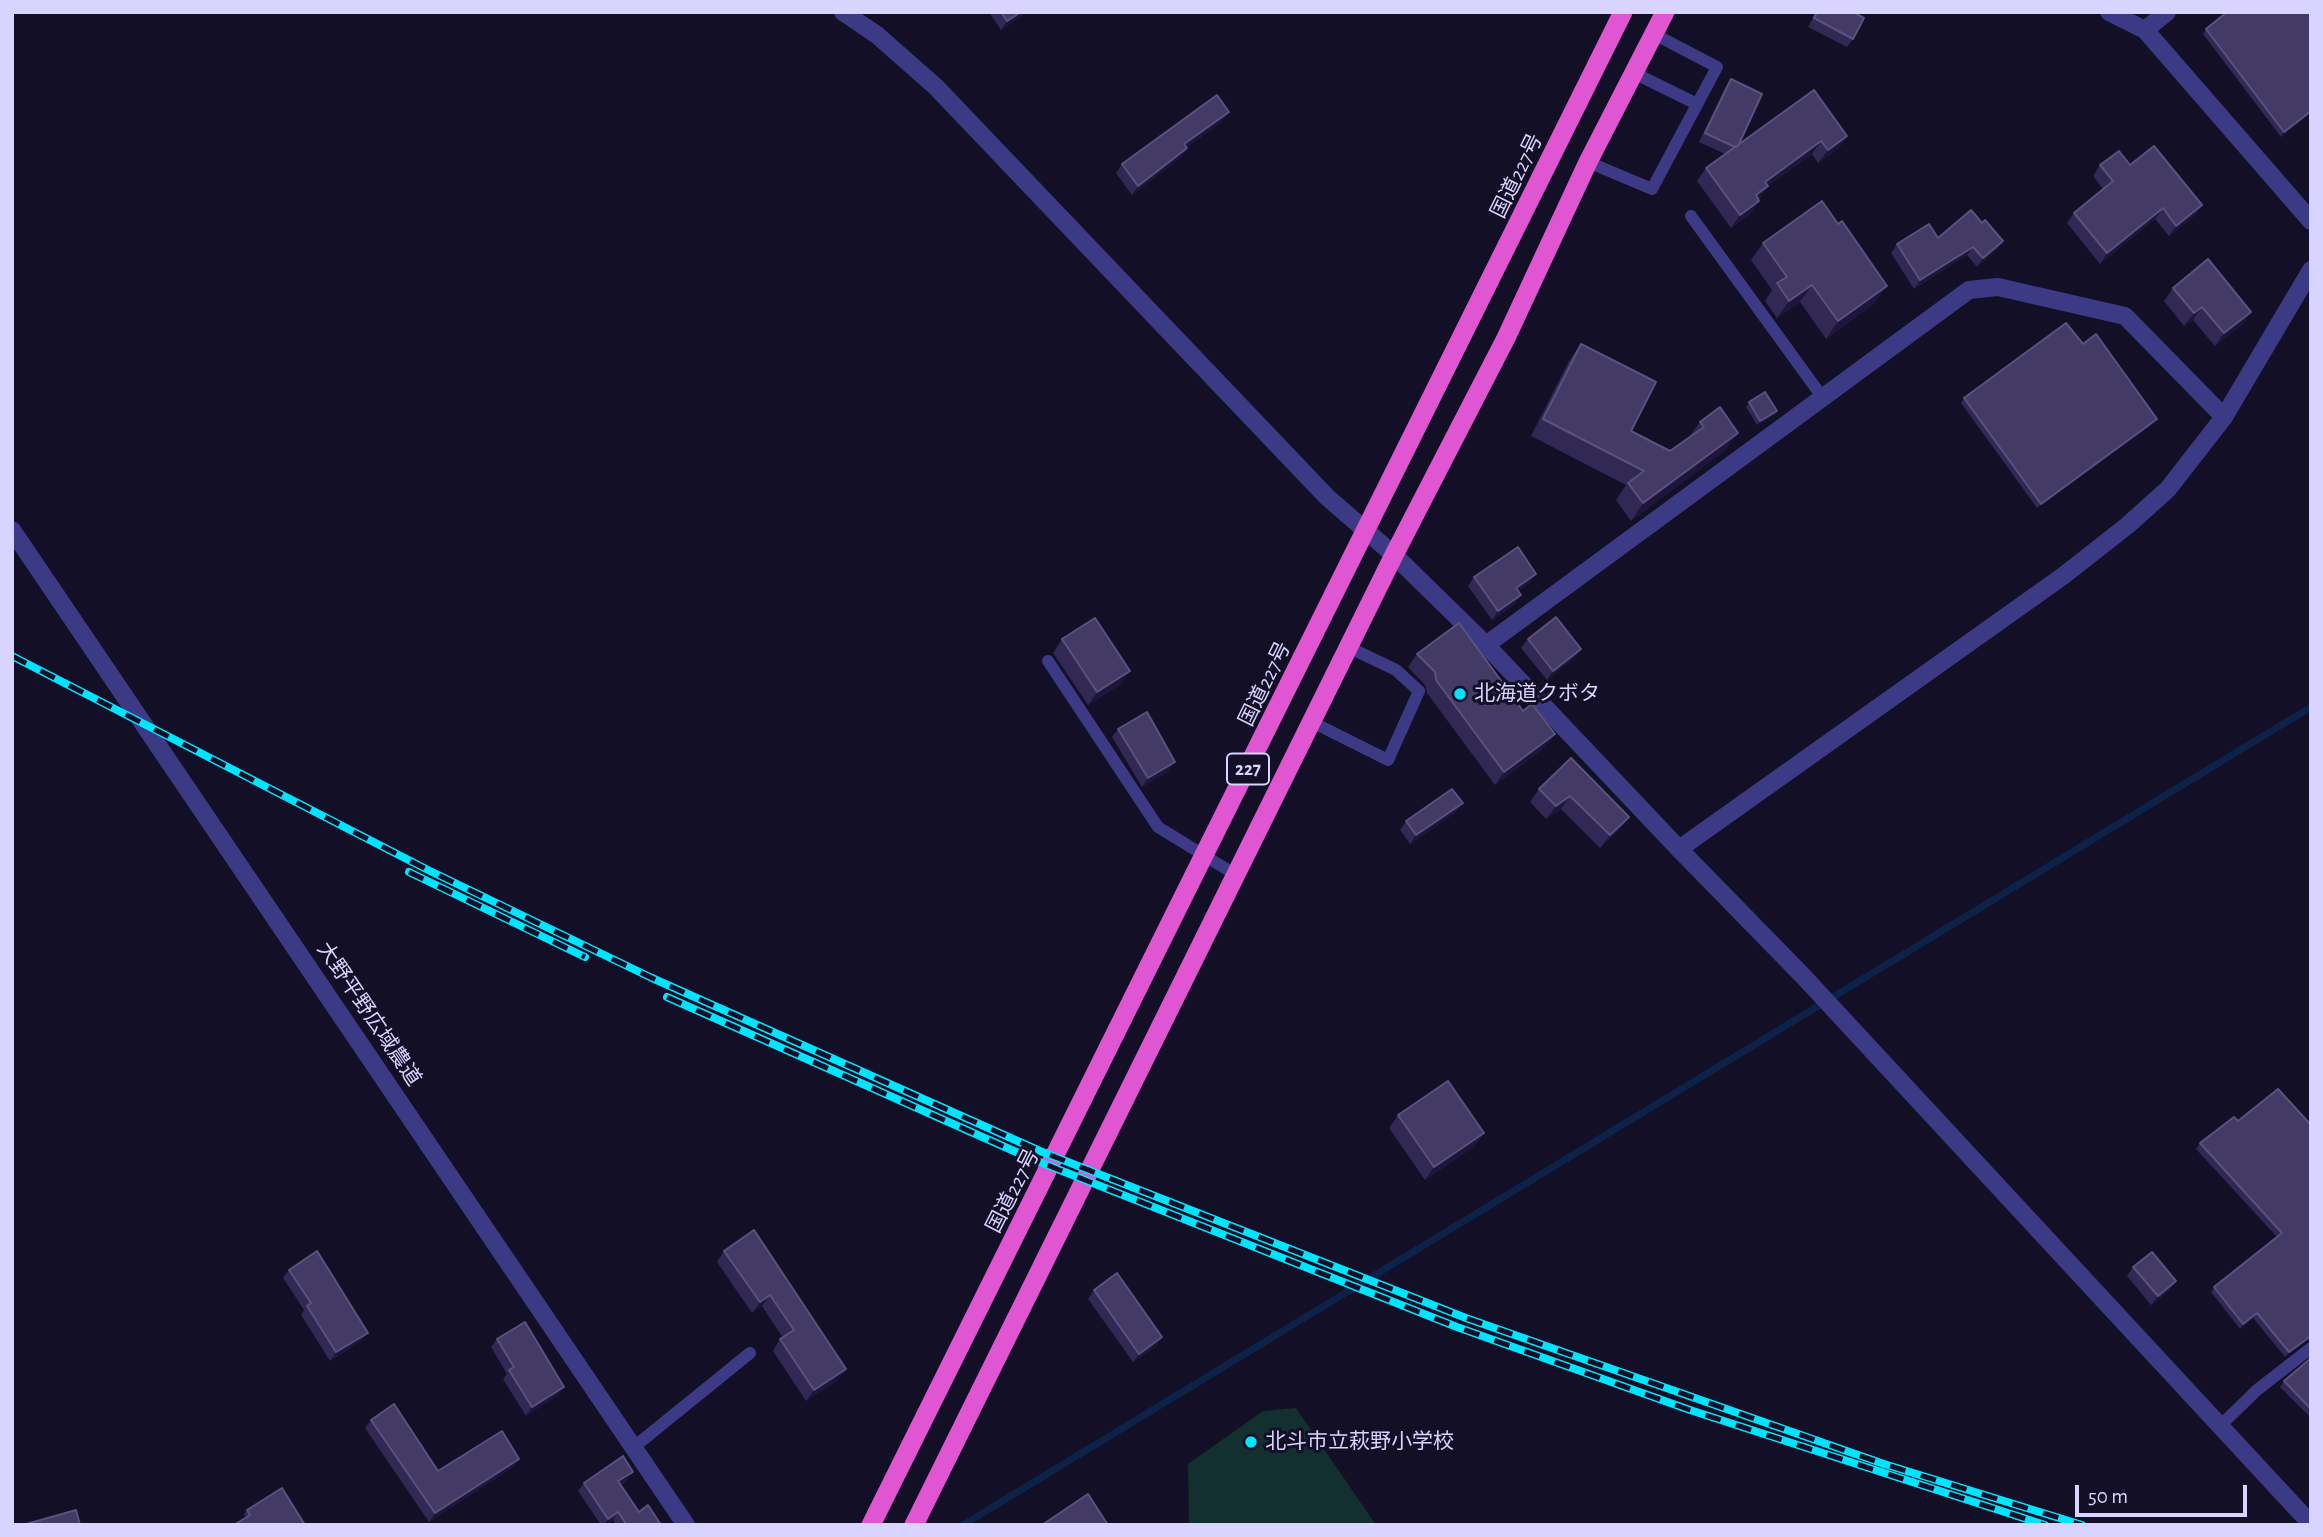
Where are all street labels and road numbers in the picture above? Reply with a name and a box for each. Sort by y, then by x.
street label: 国道227号 [1486,130,1548,222]
street label: 国道227号 [1234,638,1296,730]
road number: 227 [1227,754,1269,784]
street label: 大野平野広域農道 [312,937,426,1091]
street label: 国道227号 [981,1145,1045,1237]

